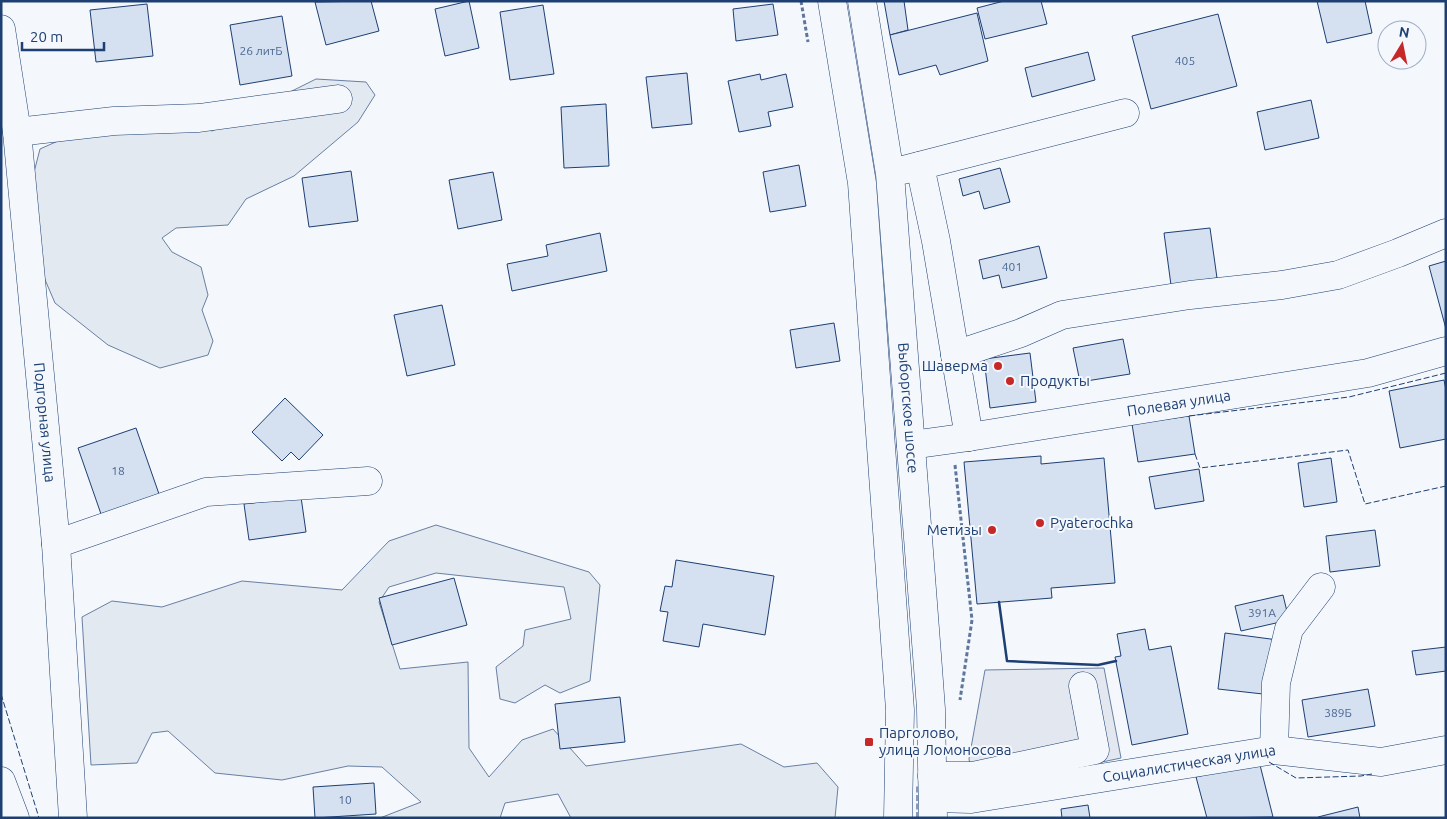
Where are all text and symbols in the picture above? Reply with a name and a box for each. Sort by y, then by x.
scale bar [22,20,105,52]
north arrow [1377,20,1427,70]
text: N [1398,23,1411,41]
text: 20 m [30,28,63,45]
house number: 26 литБ [239,44,283,57]
house number: 405 [1175,54,1195,67]
house number: 401 [1002,260,1022,273]
street label: Выборгское шоссе [895,342,922,474]
place label: Шаверма [922,357,988,374]
marker: Шаверма [992,360,1004,372]
street label: Подгорная улица [31,362,59,483]
place label: Продукты [1020,372,1090,389]
marker: Продукты [1004,375,1016,387]
street label: Полевая улица [1126,386,1232,420]
house number: 18 [111,464,125,477]
place label: Pyaterochka [1050,514,1133,531]
marker: Pyaterochka [1034,517,1046,529]
place label: Метизы [927,521,982,538]
marker: Метизы [986,524,998,536]
house number: 391А [1248,606,1276,619]
house number: 389Б [1324,706,1352,719]
place label: Парголово, улица Ломоносова [879,724,1012,758]
marker: Парголово, улица Ломоносова [863,736,875,748]
street label: Социалистическая улица [1101,741,1277,786]
house number: 10 [338,793,352,806]

